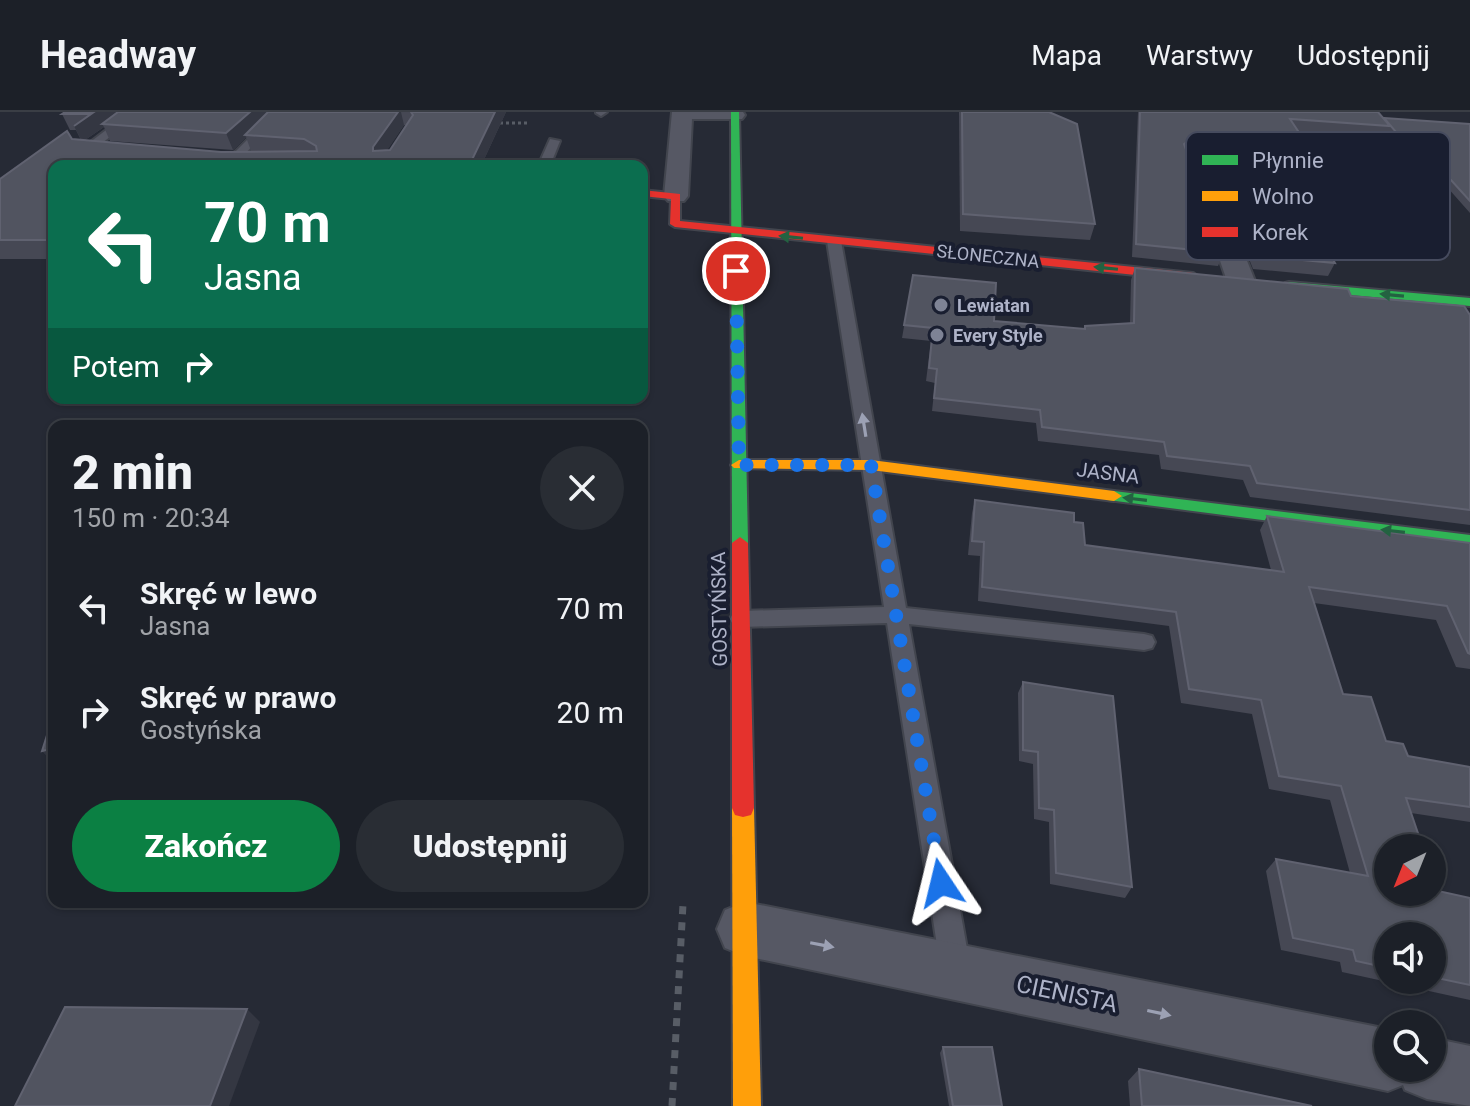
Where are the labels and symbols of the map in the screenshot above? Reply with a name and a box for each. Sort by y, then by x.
legend [1186,132,1450,260]
text: Płynnie [1252,148,1324,173]
text: Wolno [1252,184,1314,209]
text: Korek [1252,220,1309,245]
one-way arrow [778,230,803,243]
pin [702,237,770,305]
street label: SŁONECZNA [936,240,1041,272]
one-way arrow [1093,261,1118,274]
one-way arrow [1379,289,1404,302]
place label: Lewiatan [957,295,1030,316]
marker: Lewiatan [932,296,950,314]
place label: Every Style [953,325,1043,346]
marker: Every Style [928,326,946,344]
one-way arrow [857,413,870,438]
street label: JASNA [1075,457,1141,489]
one-way arrow [1122,492,1147,505]
one-way arrow [1380,525,1405,538]
street label: GOSTYŃSKA [706,551,732,667]
north arrow [1374,834,1446,906]
position arrow [899,841,983,925]
one-way arrow [809,939,834,952]
street label: CIENISTA [1014,970,1120,1018]
one-way arrow [1146,1007,1171,1020]

